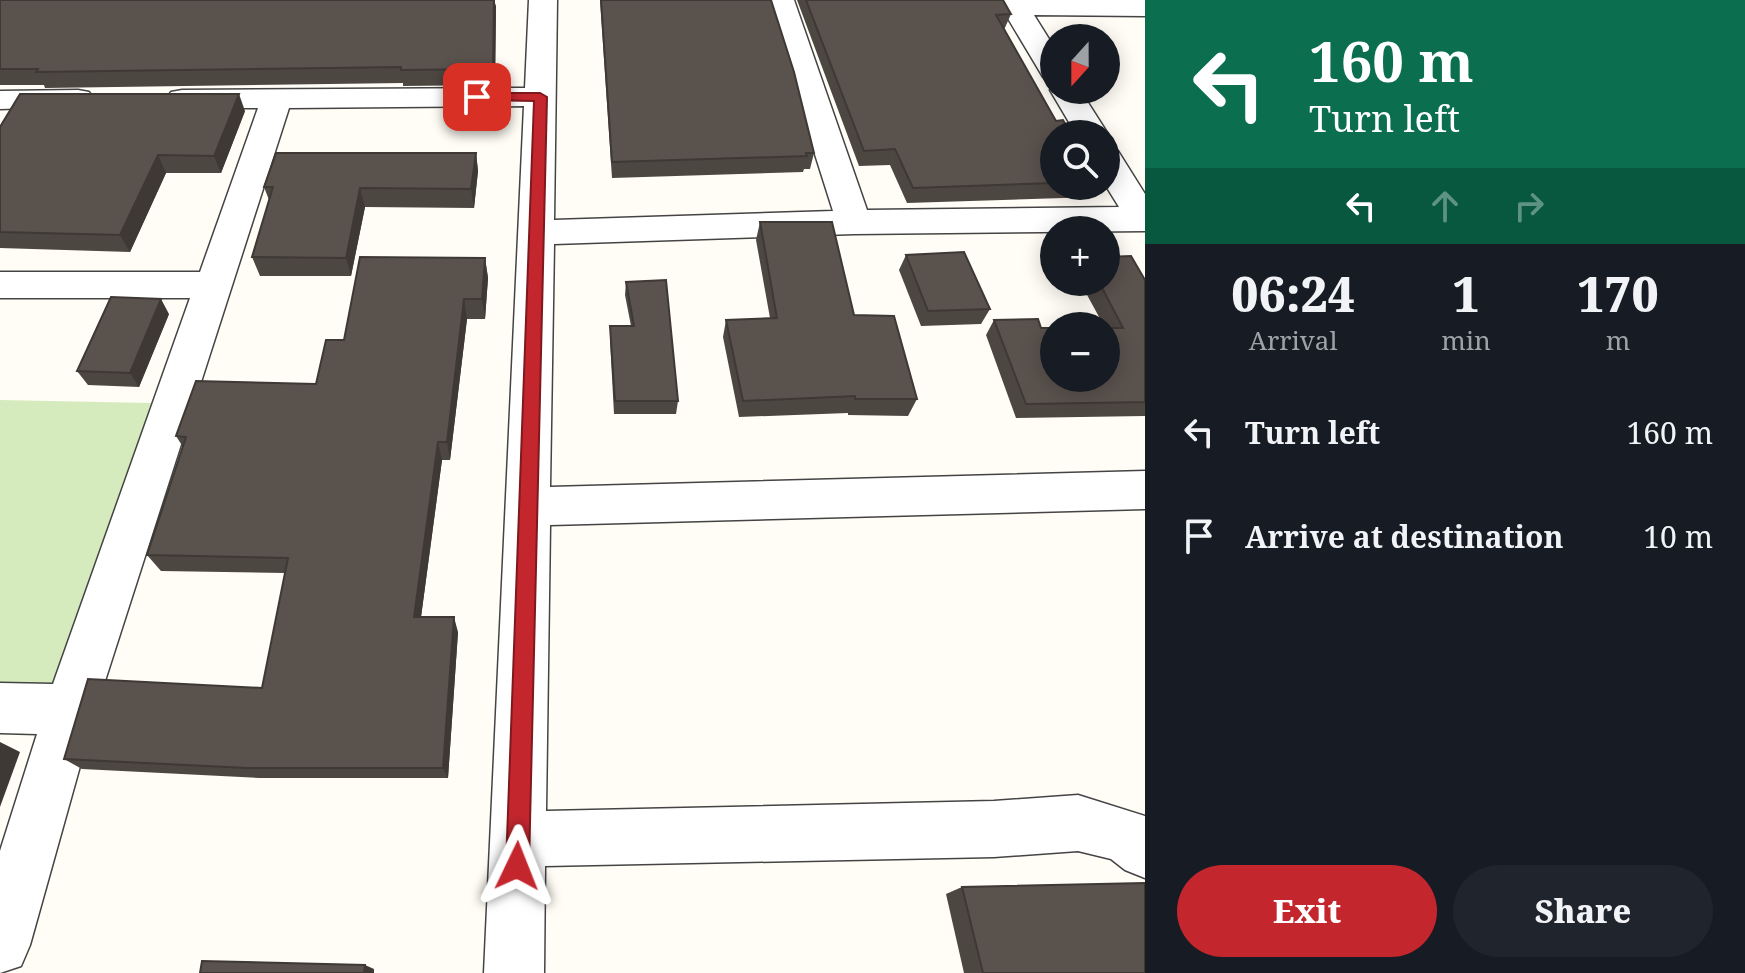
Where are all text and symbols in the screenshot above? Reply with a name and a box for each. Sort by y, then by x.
text: 160 m [1309,22,1474,98]
north arrow [1040,24,1120,104]
map controls [1040,24,1120,392]
icon: left [1177,32,1281,136]
pin [443,63,511,131]
icon: arrive [455,75,499,119]
text: Turn left [1309,94,1460,143]
button: search [1040,120,1120,200]
icon: left [1339,184,1383,228]
icon: ahead [1423,184,1467,228]
icon: right [1507,184,1551,228]
button: + [1040,216,1120,296]
text: 06:24 [1231,261,1355,326]
text: 1 [1452,261,1480,326]
text: 170 [1577,261,1659,326]
button: − [1040,312,1120,392]
text: Arrival [1249,322,1338,358]
text: min [1441,322,1491,358]
text: m [1606,322,1630,358]
icon: left [1177,410,1221,454]
text: Turn left [1245,412,1380,453]
text: 160 m [1627,412,1713,453]
icon: arrive [1177,514,1221,558]
text: Arrive at destination [1245,516,1564,557]
text: 10 m [1643,516,1713,557]
position arrow [475,824,559,908]
button: Exit [1177,865,1437,957]
button: Share [1453,865,1713,957]

